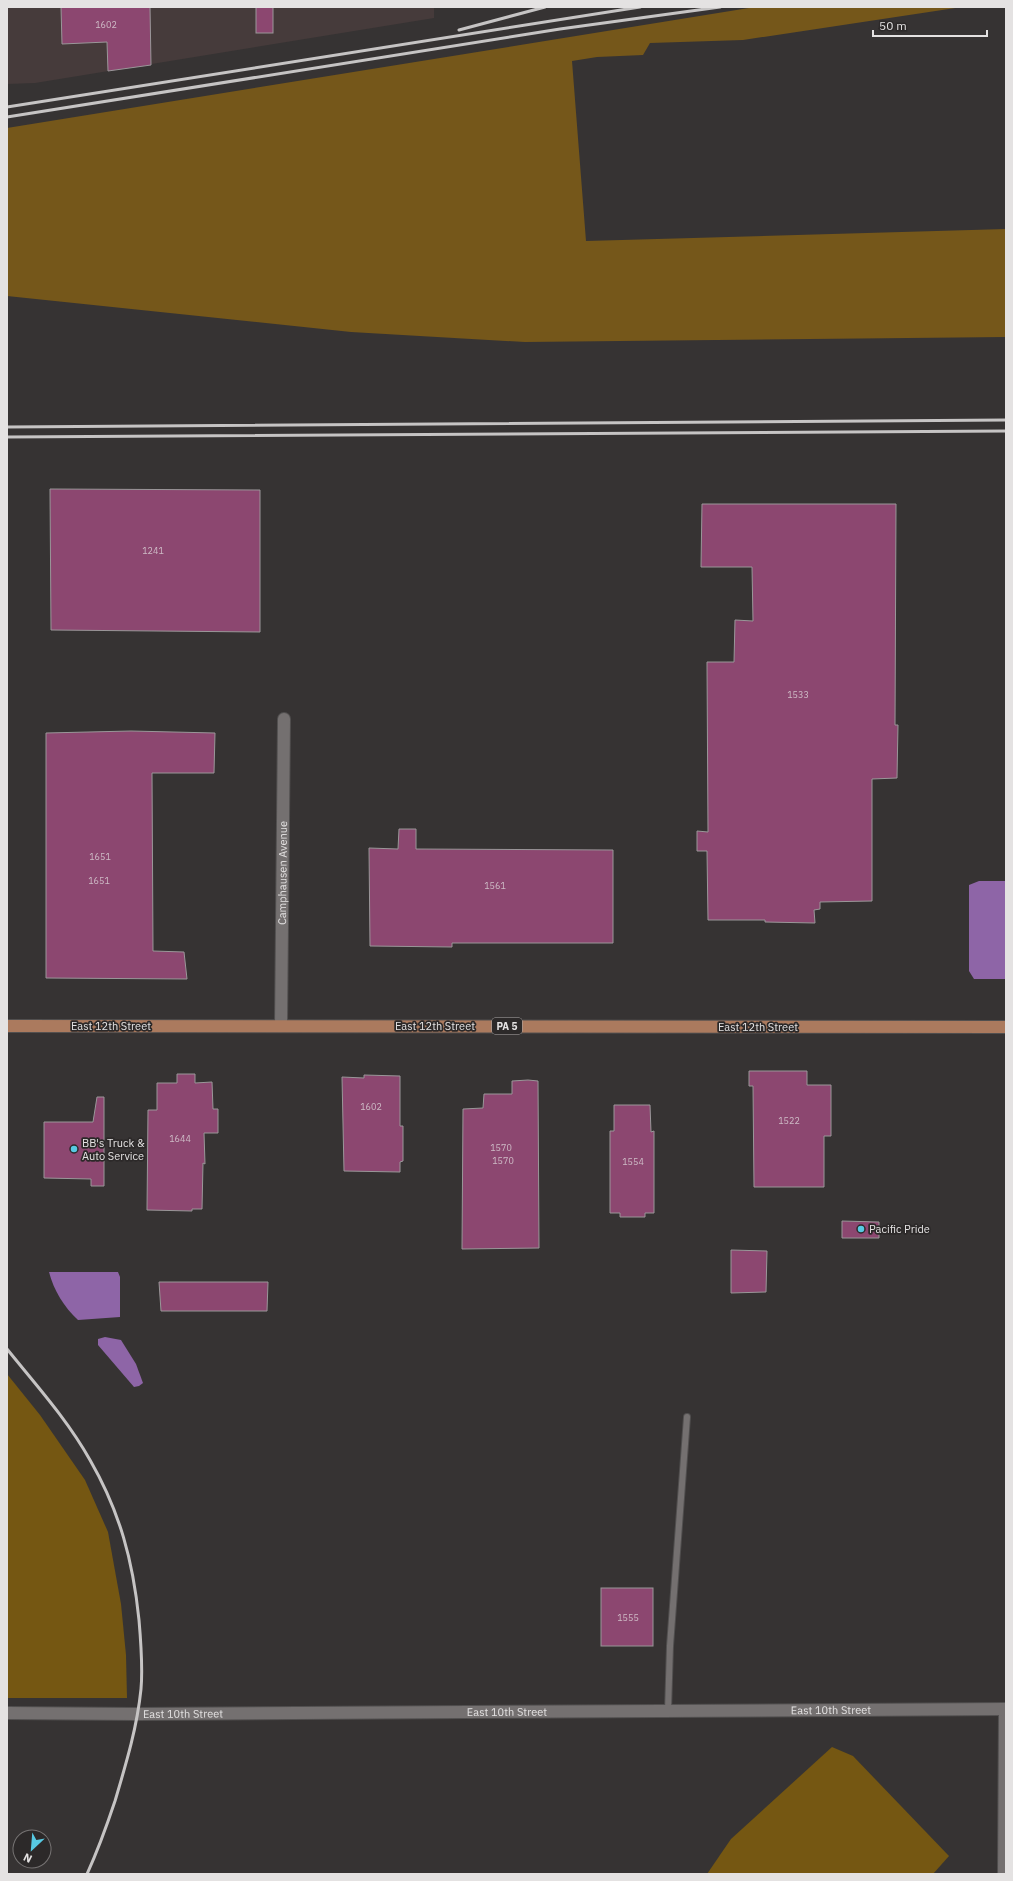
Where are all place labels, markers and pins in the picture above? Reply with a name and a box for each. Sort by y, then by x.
place label: BB's Truck & Auto Service [82,1136,145,1163]
marker: BB's Truck & Auto Service [69,1144,79,1154]
place label: Pacific Pride [869,1222,930,1236]
marker: Pacific Pride [856,1224,866,1234]

